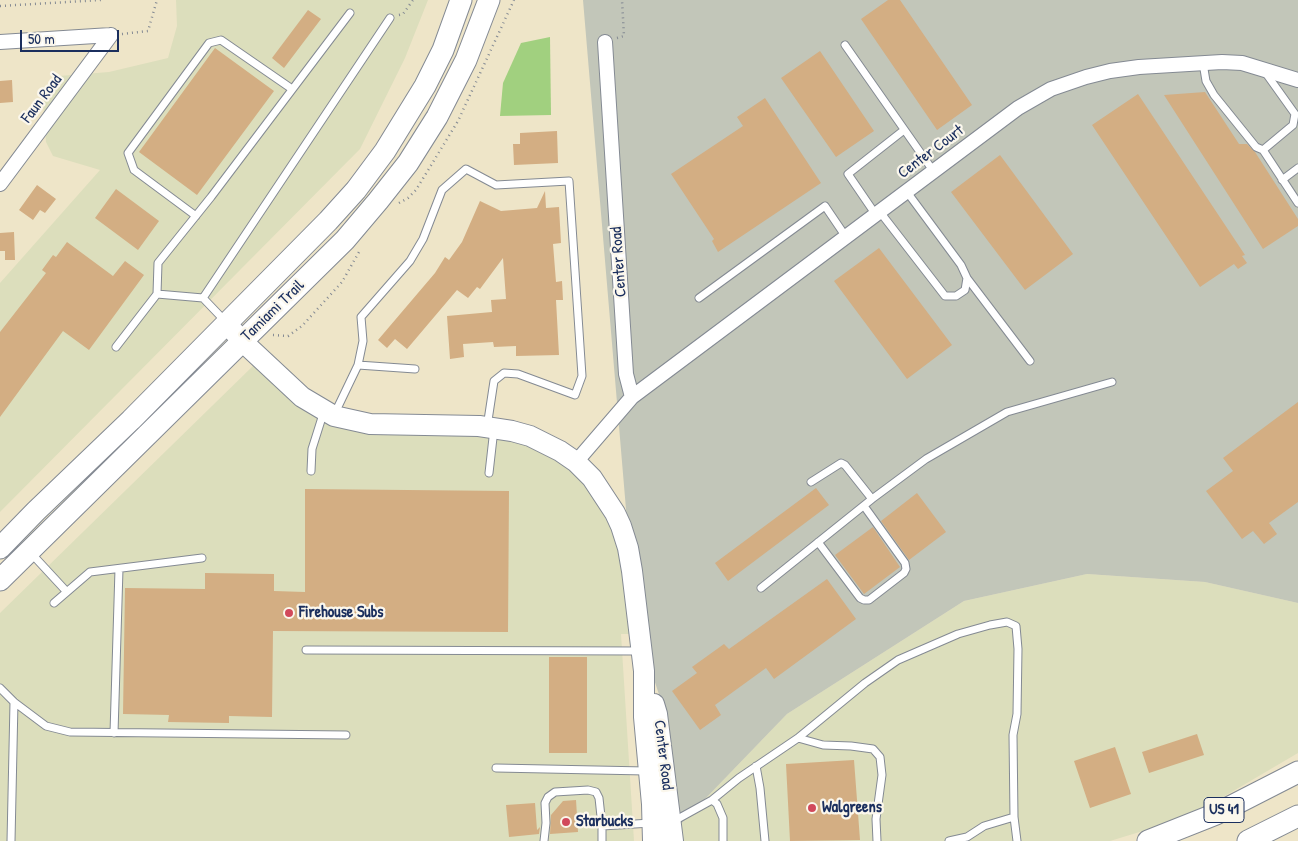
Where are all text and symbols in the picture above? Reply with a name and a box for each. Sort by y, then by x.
scale bar [22,20,121,52]
text: 50 m [28,28,55,49]
street label: Faun Road [18,71,66,127]
street label: Center Court [894,121,968,183]
street label: Center Road [607,226,631,298]
street label: Tamiami Trail [237,276,309,346]
place label: Firehouse Subs [299,603,383,623]
marker: Firehouse Subs [283,607,295,619]
street label: Center Road [649,719,677,791]
place label: Walgreens [822,798,882,818]
road number: US 41 [1204,798,1244,822]
marker: Walgreens [806,802,818,814]
place label: Starbucks [576,812,633,832]
marker: Starbucks [560,816,572,828]

